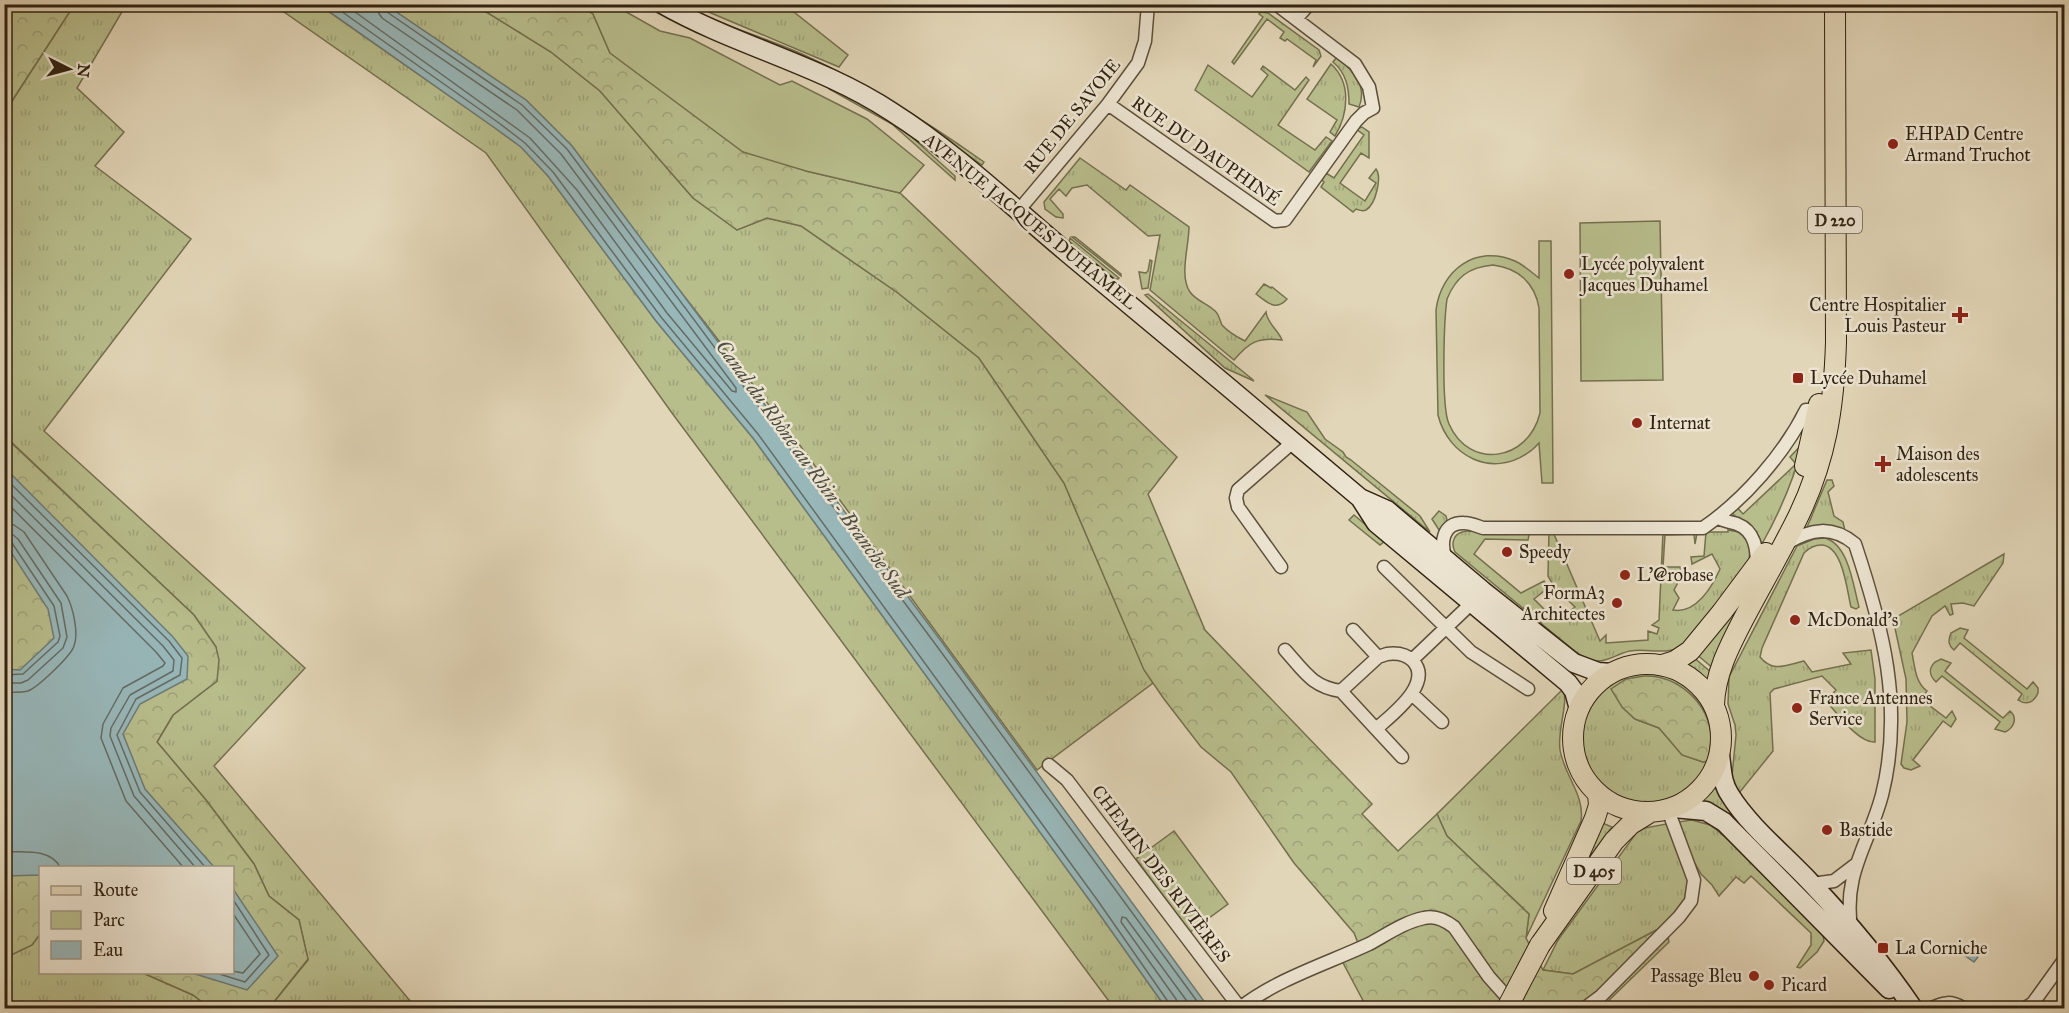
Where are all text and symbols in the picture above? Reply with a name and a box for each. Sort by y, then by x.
north arrow [39,39,99,99]
street label: RUE DE SAVOIE [1019,54,1125,178]
text: N [73,63,94,79]
street label: RUE DU DAUPHINÉ [1127,90,1286,211]
place label: EHPAD Centre Armand Truchot [1904,123,2031,166]
street label: AVENUE JACQUES DUHAMEL [918,127,1142,315]
marker: EHPAD Centre Armand Truchot [1886,137,1900,151]
road number: D 220 [1808,207,1862,233]
place label: Lycée polyvalent Jacques Duhamel [1579,253,1708,297]
marker: Lycée polyvalent Jacques Duhamel [1562,267,1576,281]
place label: Centre Hospitalier Louis Pasteur [1809,294,1946,337]
marker: Centre Hospitalier Louis Pasteur [1951,306,1969,324]
water label: Canal du Rhône au Rhin - Branche Sud [711,335,916,604]
place label: Lycée Duhamel [1810,367,1927,389]
marker: Lycée Duhamel [1791,371,1805,385]
place label: Internat [1649,412,1711,434]
marker: Internat [1630,416,1644,430]
place label: Maison des adolescents [1896,443,1980,486]
marker: Maison des adolescents [1874,455,1892,473]
place label: Speedy [1519,541,1571,563]
marker: Speedy [1500,545,1514,559]
place label: L'@robase [1637,564,1713,586]
marker: L'@robase [1618,568,1632,582]
place label: FormA3 Architectes [1521,582,1605,625]
marker: FormA3 Architectes [1610,596,1624,610]
place label: McDonald's [1807,609,1898,631]
marker: McDonald's [1788,613,1802,627]
place label: France Antennes Service [1809,687,1933,730]
marker: France Antennes Service [1790,701,1804,715]
street label: CHEMIN DES RIVIÈRES [1087,780,1237,967]
place label: Bastide [1839,819,1893,841]
marker: Bastide [1820,823,1834,837]
road number: D 405 [1567,858,1621,884]
legend [39,866,234,974]
text: Route [93,879,138,901]
text: Parc [93,909,125,931]
place label: La Corniche [1895,937,1988,959]
text: Eau [93,939,123,961]
marker: La Corniche [1876,941,1890,955]
place label: Passage Bleu [1650,965,1742,988]
marker: Passage Bleu [1747,969,1761,983]
place label: Picard [1781,974,1827,996]
marker: Picard [1762,978,1776,992]

